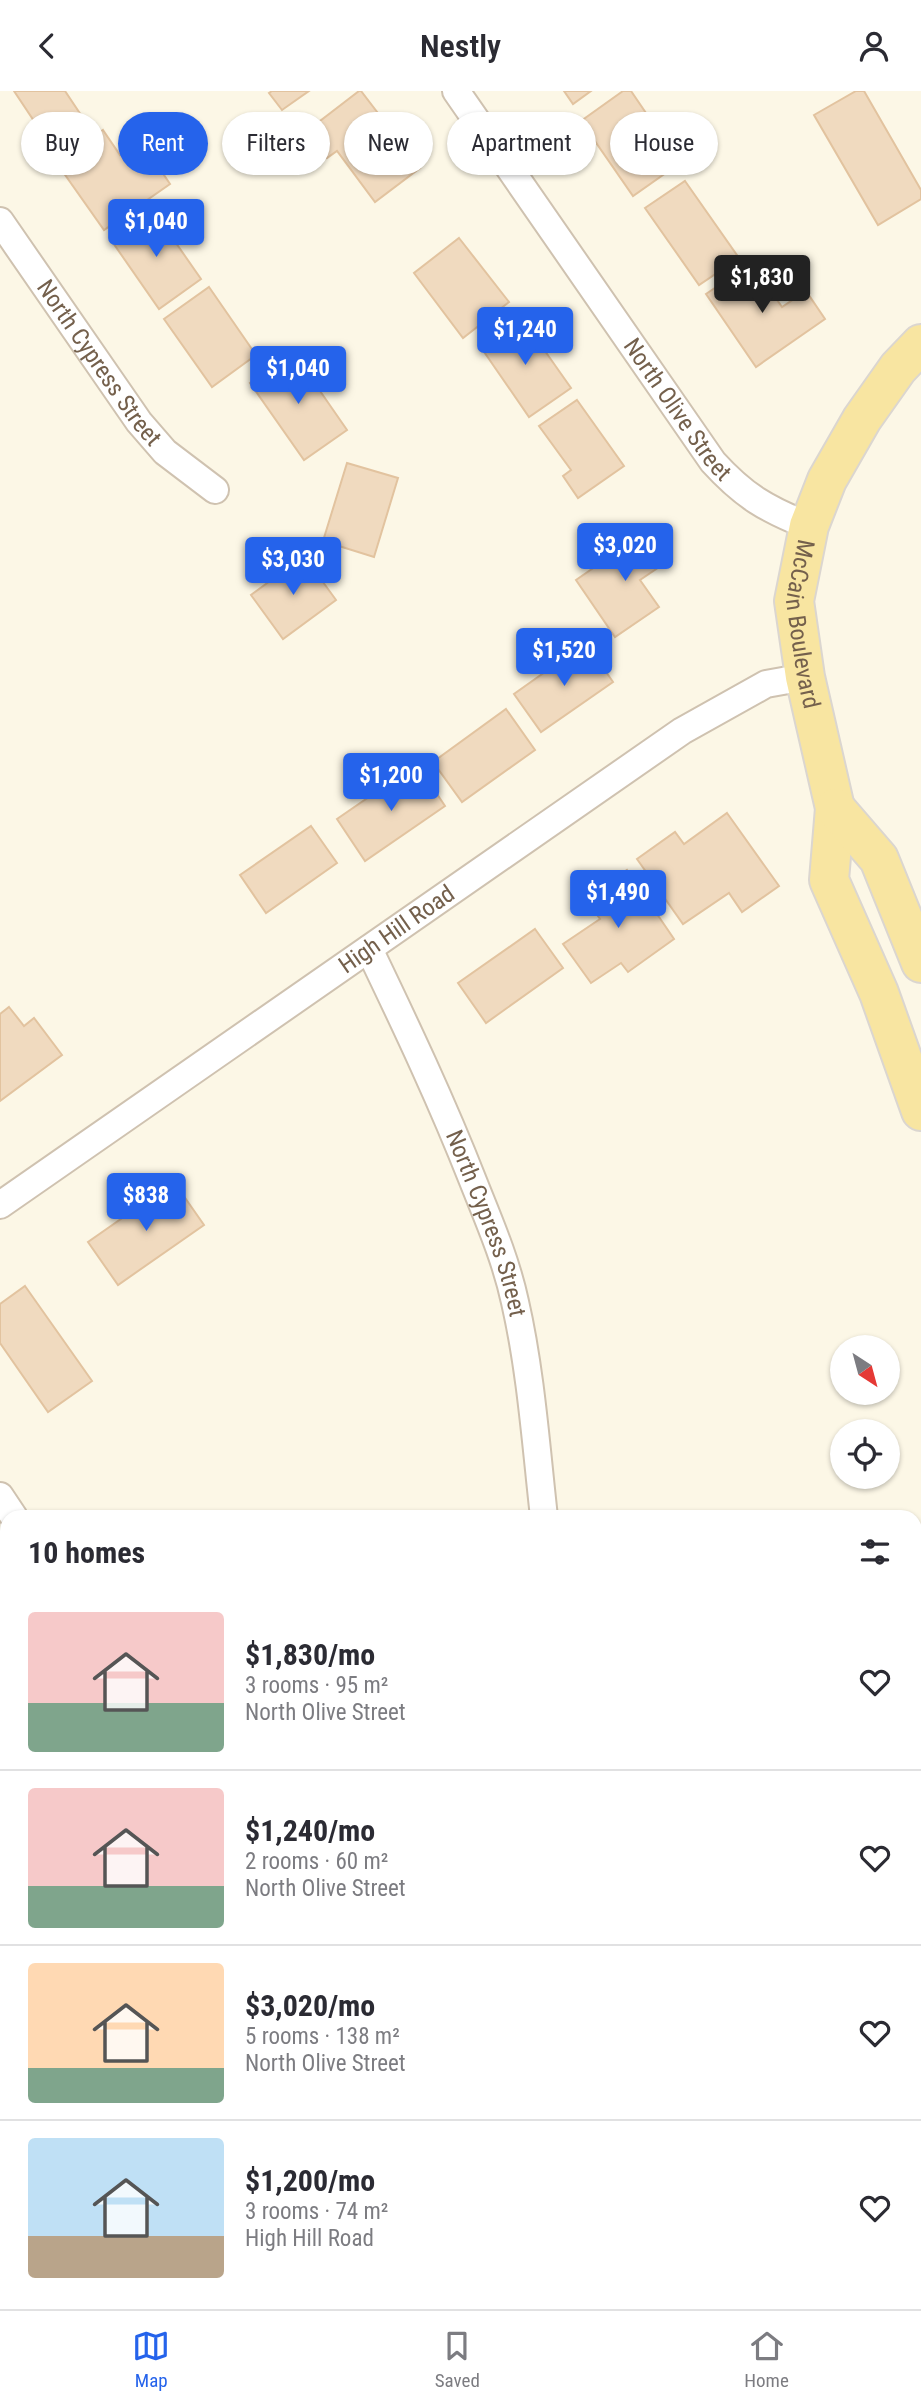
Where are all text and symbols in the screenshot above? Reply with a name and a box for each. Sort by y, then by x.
icon: back [28,27,66,65]
text: Nestly [420,27,501,65]
icon: person [855,27,893,65]
chip: Buy [21,112,104,175]
chip: Rent [118,112,208,175]
chip: Filters [222,112,330,175]
chip: New [344,112,433,175]
chip: Apartment [447,112,596,175]
chip: House [610,112,718,175]
pin: $1,040 [99,199,213,259]
text: $1,040 [124,208,188,235]
pin: $1,830 [705,255,819,315]
text: $1,830 [730,264,794,291]
street label: North Cypress Street [31,275,167,451]
pin: $1,240 [468,307,582,367]
text: $1,240 [493,316,557,343]
street label: North Olive Street [618,333,737,487]
pin: $1,040 [241,347,355,406]
text: $1,040 [266,355,330,382]
pin: $3,020 [568,524,682,583]
text: $3,020 [593,532,657,559]
street label: McCain Boulevard [780,537,826,711]
pin: $3,030 [236,538,350,597]
text: $3,030 [261,546,325,573]
pin: $1,520 [507,629,621,688]
text: $1,520 [532,637,596,664]
pin: $1,200 [334,753,448,813]
text: $1,200 [359,762,423,789]
pin: $1,490 [561,871,675,930]
street label: High Hill Road [333,879,460,979]
text: $1,490 [586,879,650,906]
street label: North Cypress Street [440,1126,532,1319]
pin: $838 [105,1173,187,1233]
text: $838 [123,1182,169,1209]
north arrow [830,1335,900,1405]
map controls [830,1335,900,1489]
button: locate [830,1419,900,1489]
icon: filters [856,1533,894,1571]
text: 10 homes [28,1535,145,1570]
text: $1,830/mo [245,1637,375,1672]
icon: home [84,1640,168,1724]
icon: heart [856,1663,894,1701]
text: 3 rooms · 95 m² [245,1672,388,1699]
text: North Olive Street [245,1699,406,1726]
text: $1,240/mo [245,1813,375,1848]
icon: home [84,1816,168,1900]
icon: heart [856,1839,894,1877]
text: 2 rooms · 60 m² [245,1848,388,1875]
text: North Olive Street [245,1875,406,1902]
text: $3,020/mo [245,1988,375,2023]
icon: home [84,1991,168,2075]
icon: heart [856,2014,894,2052]
text: 5 rooms · 138 m² [245,2023,400,2050]
text: North Olive Street [245,2050,406,2077]
text: $1,200/mo [245,2163,375,2198]
icon: home [84,2166,168,2250]
icon: heart [856,2189,894,2227]
text: 3 rooms · 74 m² [245,2198,388,2225]
text: High Hill Road [245,2225,374,2252]
tab: Map [132,2327,170,2392]
tab: Saved [435,2327,480,2392]
tab: Home [744,2327,789,2392]

